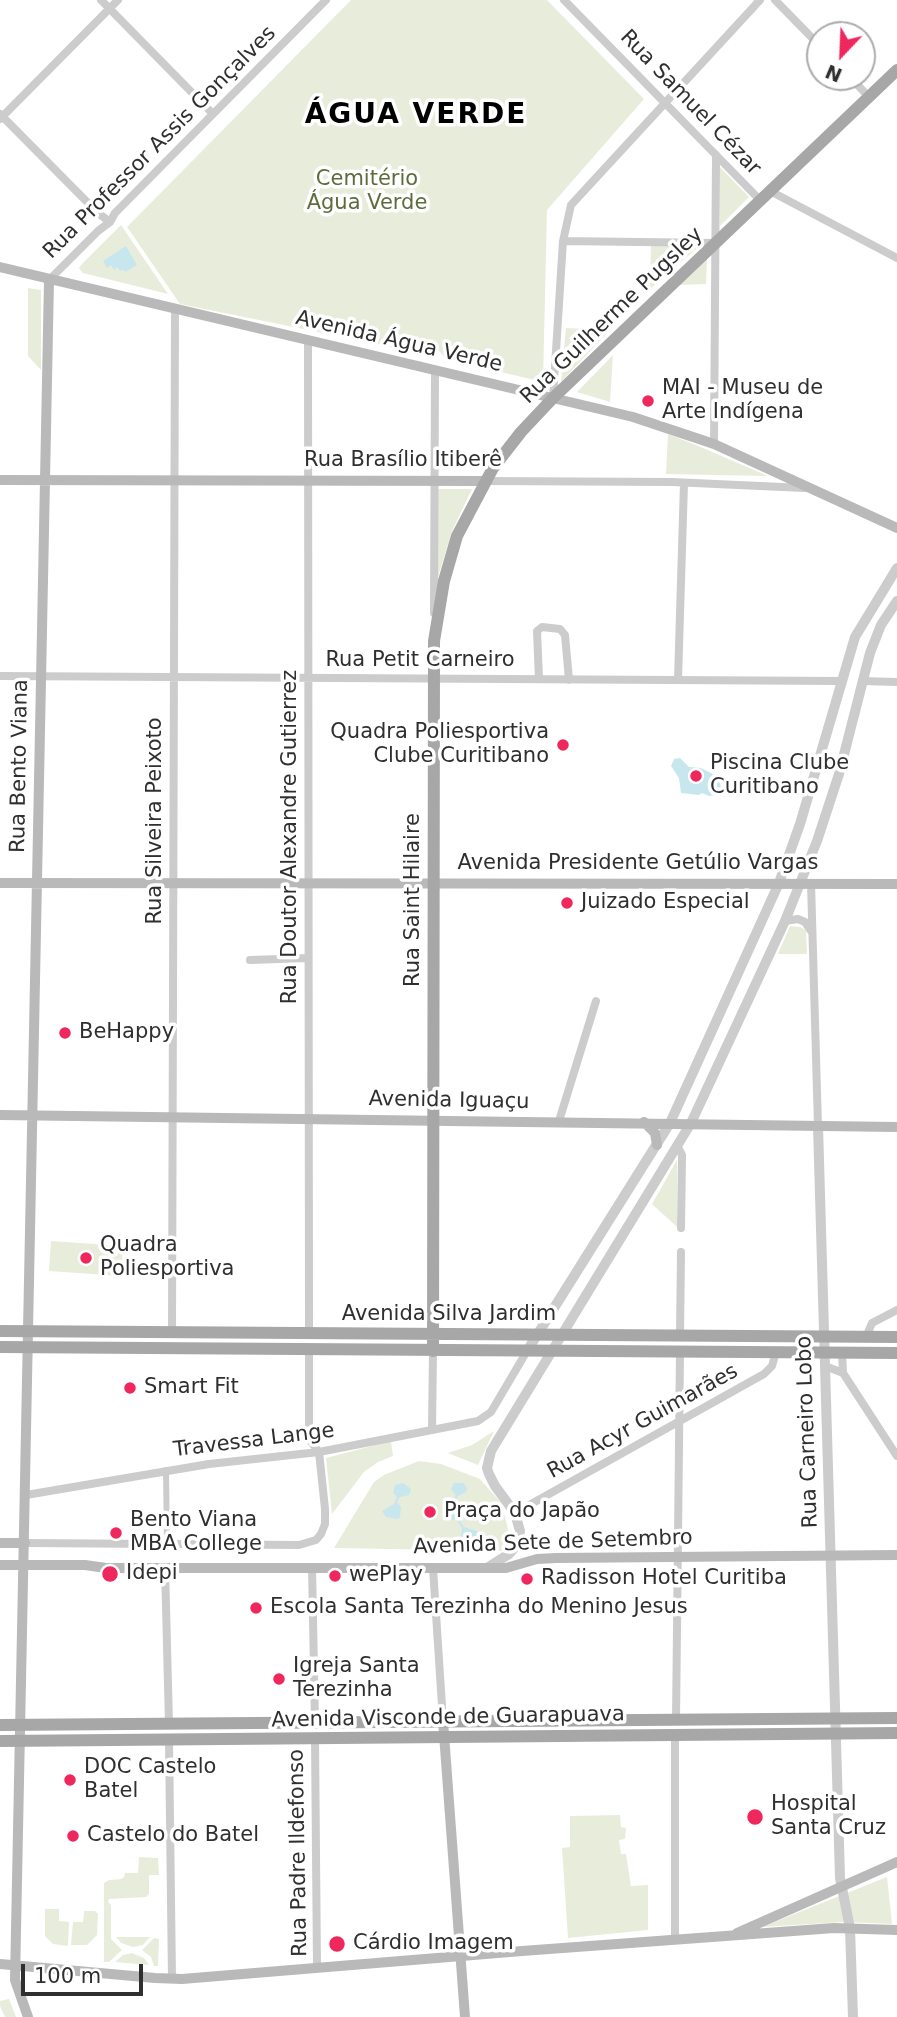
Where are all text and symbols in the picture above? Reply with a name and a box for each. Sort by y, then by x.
street label: Rua Professor Assis Gonçalves [38,21,282,265]
north arrow [806,21,876,91]
street label: Rua Samuel Cézar [614,25,766,181]
text: N [822,60,845,87]
district label: ÁGUA VERDE [306,99,526,133]
park label: Cemitério Água Verde [307,167,427,217]
street label: Rua Guilherme Pugsley [516,222,708,410]
street label: Avenida Água Verde [293,306,505,378]
place label: MAI - Museu de Arte Indígena [662,376,823,426]
marker: MAI - Museu de Arte Indígena [640,393,656,409]
street label: Rua Brasílio Itiberê [304,448,502,474]
street label: Rua Petit Carneiro [325,648,515,674]
street label: Rua Doutor Alexandre Gutierrez [278,670,304,1004]
street label: Rua Bento Viana [6,679,34,853]
street label: Rua Silveira Peixoto [143,717,169,925]
place label: Quadra Poliesportiva Clube Curitibano [330,720,549,770]
marker: Quadra Poliesportiva Clube Curitibano [555,737,571,753]
place label: Piscina Clube Curitibano [710,751,849,801]
marker: Piscina Clube Curitibano [688,768,704,784]
street label: Rua Saint Hilaire [401,813,427,987]
street label: Avenida Presidente Getúlio Vargas [458,851,818,877]
place label: Juizado Especial [581,890,750,916]
marker: Juizado Especial [559,895,575,911]
place label: BeHappy [79,1020,174,1046]
marker: BeHappy [57,1025,73,1041]
street label: Avenida Iguaçu [368,1087,530,1115]
place label: Quadra Poliesportiva [100,1233,234,1283]
marker: Quadra Poliesportiva [78,1250,94,1266]
street label: Avenida Silva Jardim [342,1302,556,1328]
street label: Rua Carneiro Lobo [792,1335,824,1529]
street label: Rua Acyr Guimarães [543,1359,743,1485]
place label: Smart Fit [144,1375,239,1401]
marker: Smart Fit [122,1380,138,1396]
street label: Travessa Lange [172,1419,336,1463]
place label: Praça do Japão [444,1499,600,1525]
marker: Praça do Japão [422,1504,438,1520]
place label: Bento Viana MBA College [130,1508,262,1558]
marker: Bento Viana MBA College [108,1525,124,1541]
street label: Avenida Sete de Setembro [413,1526,693,1560]
place label: Idepi [126,1561,178,1587]
place label: wePlay [349,1563,423,1589]
marker: Idepi [100,1564,120,1584]
place label: Radisson Hotel Curitiba [541,1566,787,1592]
marker: wePlay [327,1568,343,1584]
marker: Radisson Hotel Curitiba [519,1571,535,1587]
place label: Escola Santa Terezinha do Menino Jesus [270,1595,688,1621]
marker: Escola Santa Terezinha do Menino Jesus [248,1600,264,1616]
place label: Igreja Santa Terezinha [293,1654,420,1704]
marker: Igreja Santa Terezinha [271,1671,287,1687]
street label: Avenida Visconde de Guarapuava [271,1702,625,1734]
street label: Rua Padre Ildefonso [285,1749,313,1957]
place label: DOC Castelo Batel [84,1755,216,1805]
marker: DOC Castelo Batel [62,1772,78,1788]
place label: Hospital Santa Cruz [771,1792,886,1842]
marker: Hospital Santa Cruz [745,1807,765,1827]
place label: Castelo do Batel [87,1823,259,1849]
marker: Castelo do Batel [65,1828,81,1844]
place label: Cárdio Imagem [353,1931,514,1957]
marker: Cárdio Imagem [327,1934,347,1954]
scale bar [24,1951,147,1995]
text: 100 m [34,1964,101,1988]

